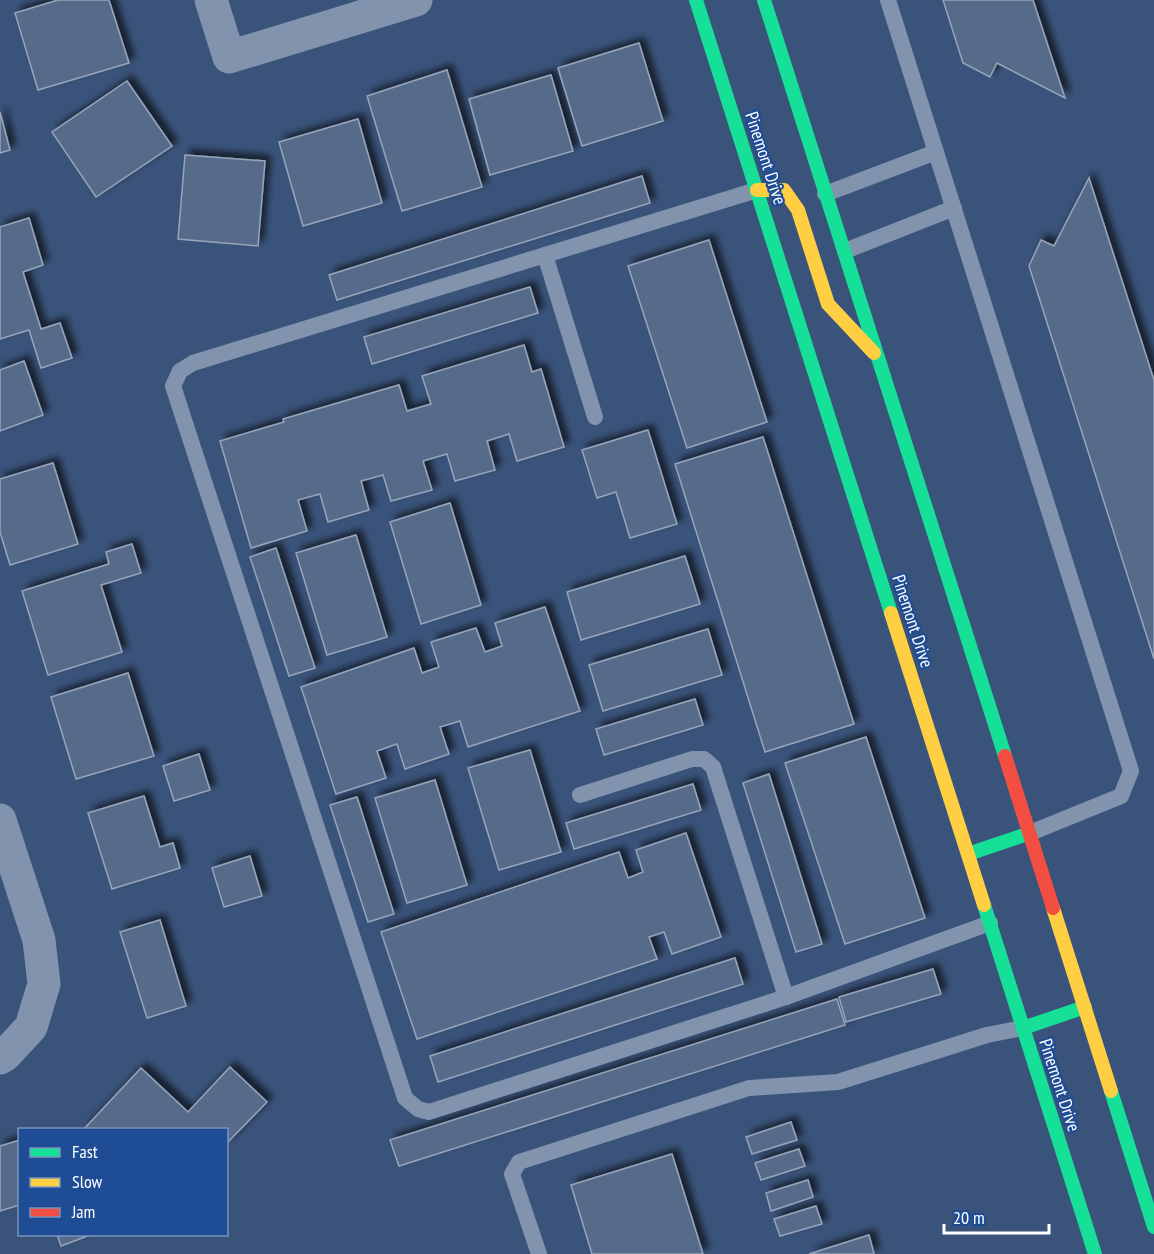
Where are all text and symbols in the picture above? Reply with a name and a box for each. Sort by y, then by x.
street label: Pinemont Drive [740,109,792,207]
street label: Pinemont Drive [887,572,939,670]
street label: Pinemont Drive [1034,1036,1086,1134]
legend [18,1128,228,1236]
text: Fast [72,1140,98,1163]
text: Slow [72,1170,103,1193]
scale bar [944,1197,1049,1235]
text: Jam [71,1200,95,1223]
text: 20 m [953,1206,985,1229]

